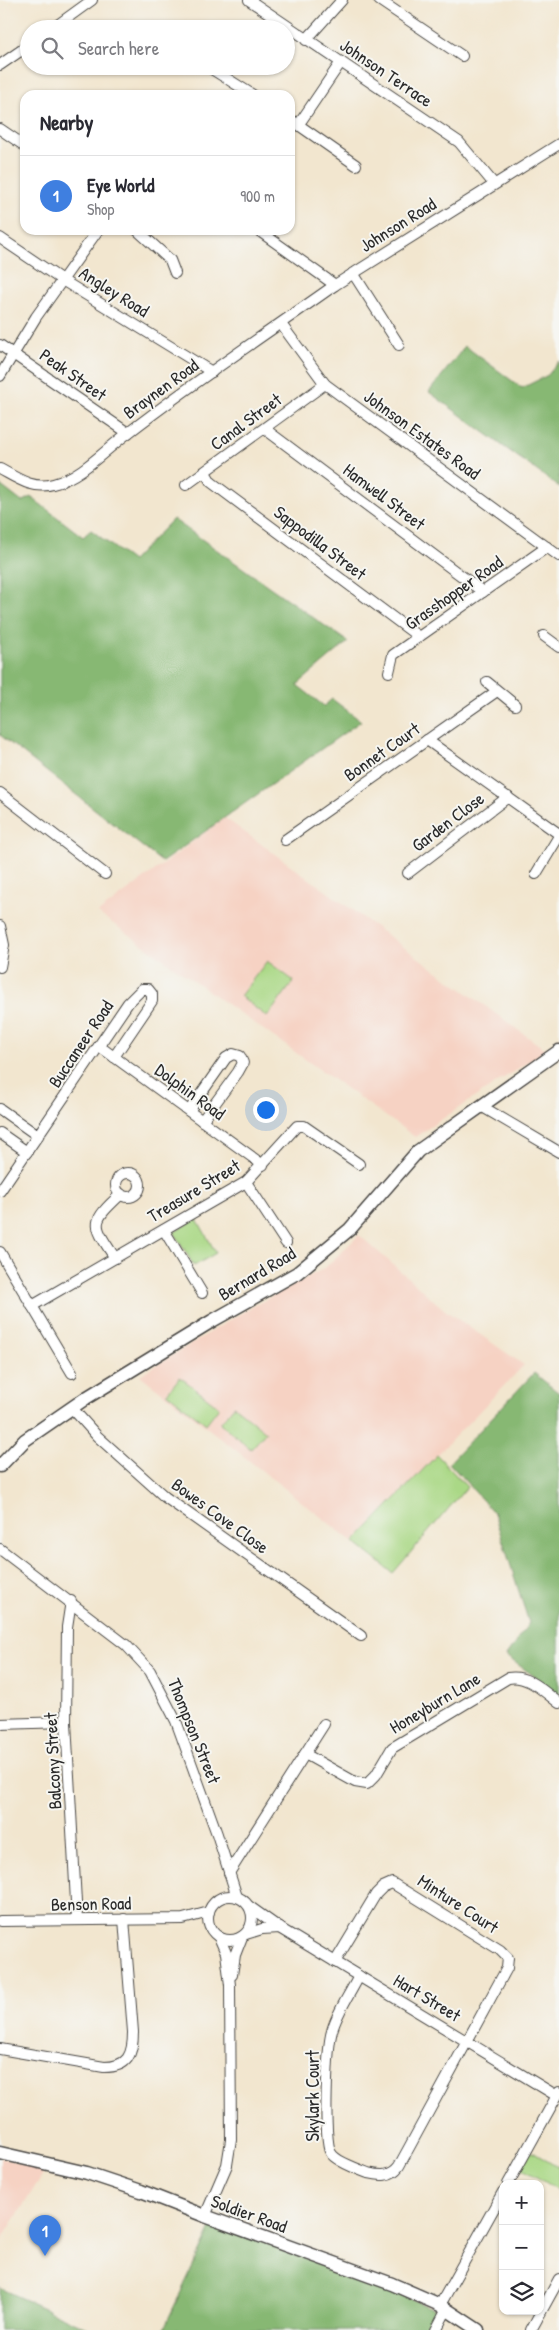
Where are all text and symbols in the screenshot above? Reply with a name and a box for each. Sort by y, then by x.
search box [20,20,295,75]
street label: Johnson Terrace [335,32,438,113]
icon: search [38,34,66,62]
text: Search here [78,35,159,61]
text: Nearby [40,108,93,137]
text: Eye World [87,172,155,198]
text: 1 [53,185,59,207]
text: 900 m [240,185,275,207]
street label: Johnson Road [355,191,441,258]
text: Shop [87,198,114,220]
street label: Angley Road [75,260,154,323]
street label: Peak Street [35,342,112,407]
street label: Braynen Road [118,353,204,425]
street label: Johnson Estates Road [359,384,486,485]
street label: Canal Street [205,387,287,456]
street label: Hamwell Street [338,457,431,536]
street label: Sappodilla Street [269,500,372,586]
street label: Grasshopper Road [400,550,508,636]
street label: Bonnet Court [339,716,425,787]
street label: Garden Close [406,786,489,857]
street label: Buccaneer Road [42,995,119,1092]
street label: Dolphin Road [150,1057,231,1126]
your location [253,1097,279,1123]
street label: Treasure Street [143,1153,245,1228]
street label: Bernard Road [213,1241,300,1306]
street label: Bowes Cove Close [167,1472,274,1559]
street label: Honeyburn Lane [385,1666,485,1739]
street label: Thompson Street [162,1674,227,1788]
street label: Balcony Street [37,1711,68,1810]
street label: Minture Court [413,1868,504,1940]
street label: Benson Road [51,1890,131,1917]
street label: Hart Street [389,1968,466,2028]
street label: Skylark Court [300,2050,325,2142]
map controls [499,2180,544,2315]
button: + [499,2180,544,2225]
street label: Soldier Road [208,2188,291,2239]
pin: 1 [29,2215,61,2256]
button: − [499,2225,544,2270]
button: layers [499,2270,544,2315]

